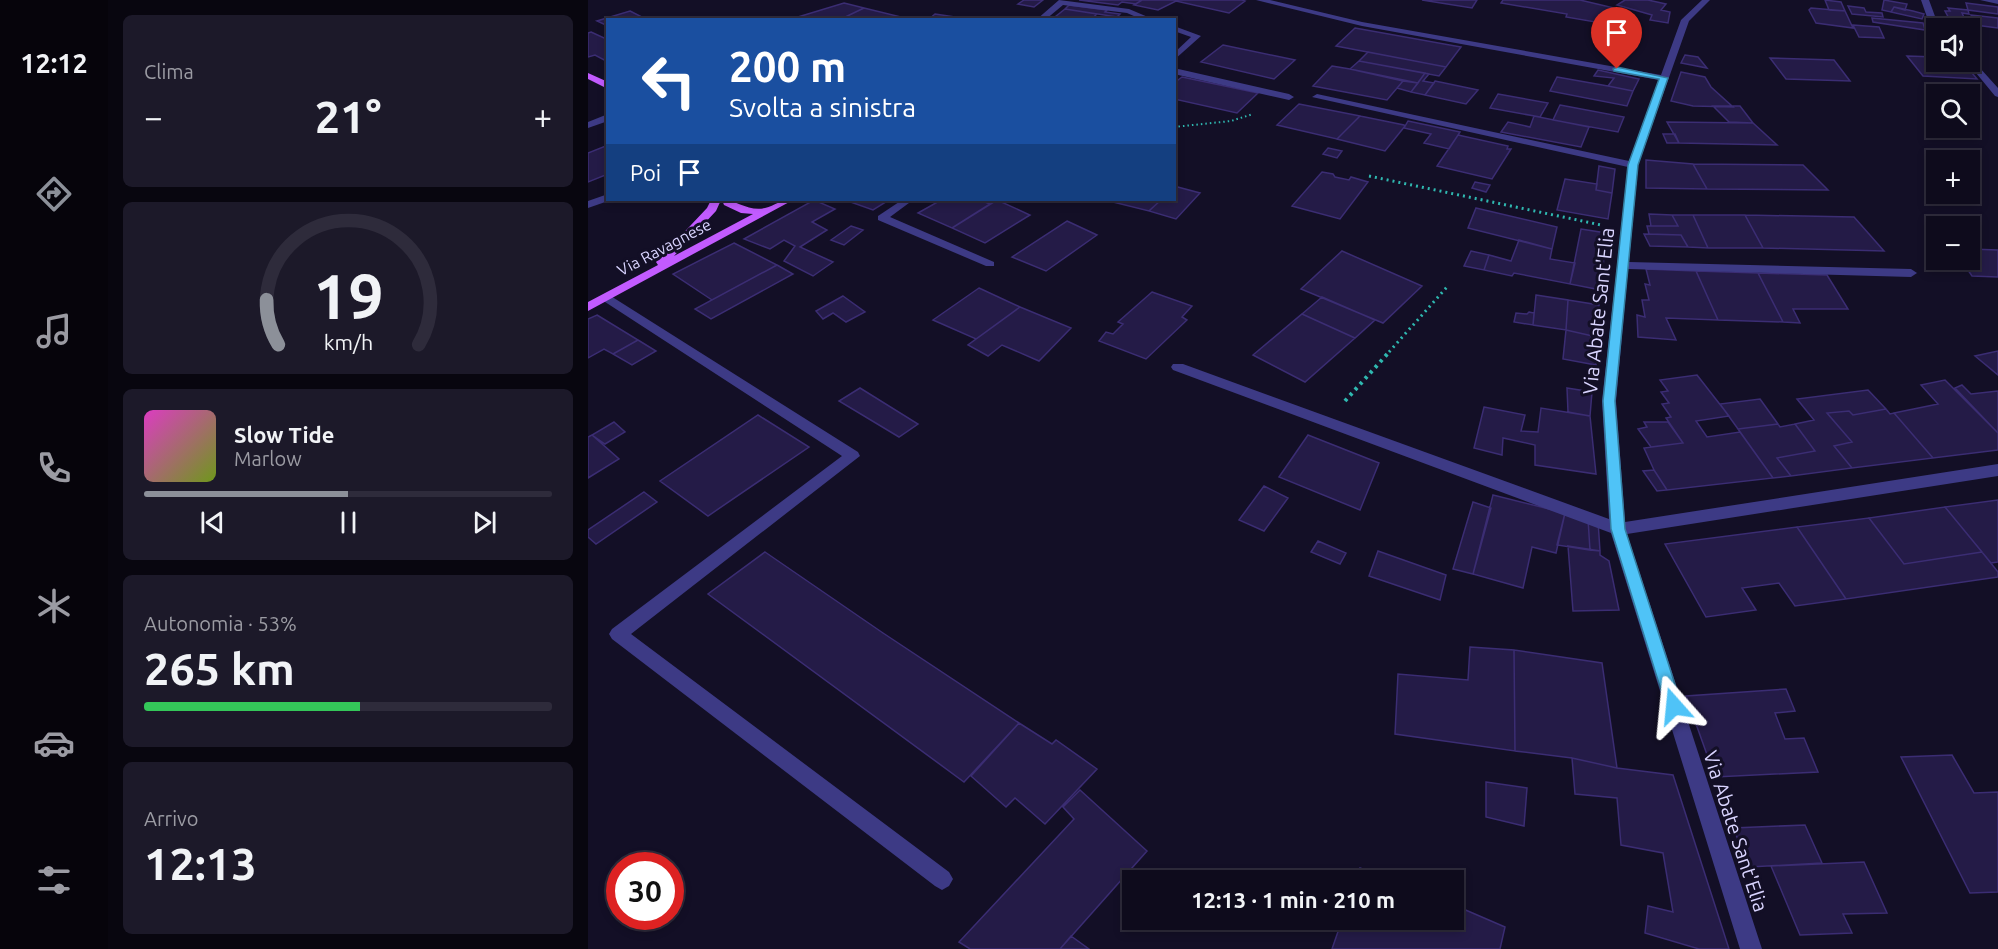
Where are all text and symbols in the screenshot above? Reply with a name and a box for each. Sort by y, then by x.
pin [1591,7,1642,69]
icon: arrive [1600,16,1633,49]
map controls [1926,18,1980,270]
button: sound [1926,18,1980,72]
icon: left [630,42,708,120]
text: 200 m [729,43,846,90]
text: 12:12 [20,48,88,78]
text: Clima [144,60,194,83]
button: search [1926,84,1980,138]
text: 21° [315,91,381,142]
text: Svolta a sinistra [729,92,916,122]
text: − [144,98,163,135]
text: + [533,98,552,135]
button: + [1926,150,1980,204]
icon: arrive [673,156,706,189]
text: Poi [630,160,661,185]
icon: directions [33,173,75,215]
street label: Via Ravagnese [614,215,714,279]
button: − [1926,216,1980,270]
street label: Via Abate Sant'Elia [1578,226,1618,396]
text: 19 [313,261,383,331]
icon: music [33,310,75,352]
text: km/h [323,330,373,354]
text: Slow Tide [234,422,334,447]
icon: phone [33,447,75,489]
text: Marlow [234,447,302,470]
icon: previous [196,506,229,539]
icon: pause [332,506,365,539]
icon: next [468,506,501,539]
icon: climate [33,585,75,627]
text: Autonomia · 53% [144,612,297,635]
text: 265 km [144,643,295,694]
position arrow [1642,674,1706,738]
icon: car [33,722,75,764]
street label: Via Abate Sant'Elia [1699,748,1773,914]
text: Arrivo [144,807,198,830]
text: 12:13 [144,838,257,889]
speed limit sign: 30 [606,852,684,930]
icon: filters [33,859,75,901]
text: 12:13 · 1 min · 210 m [1191,887,1395,912]

